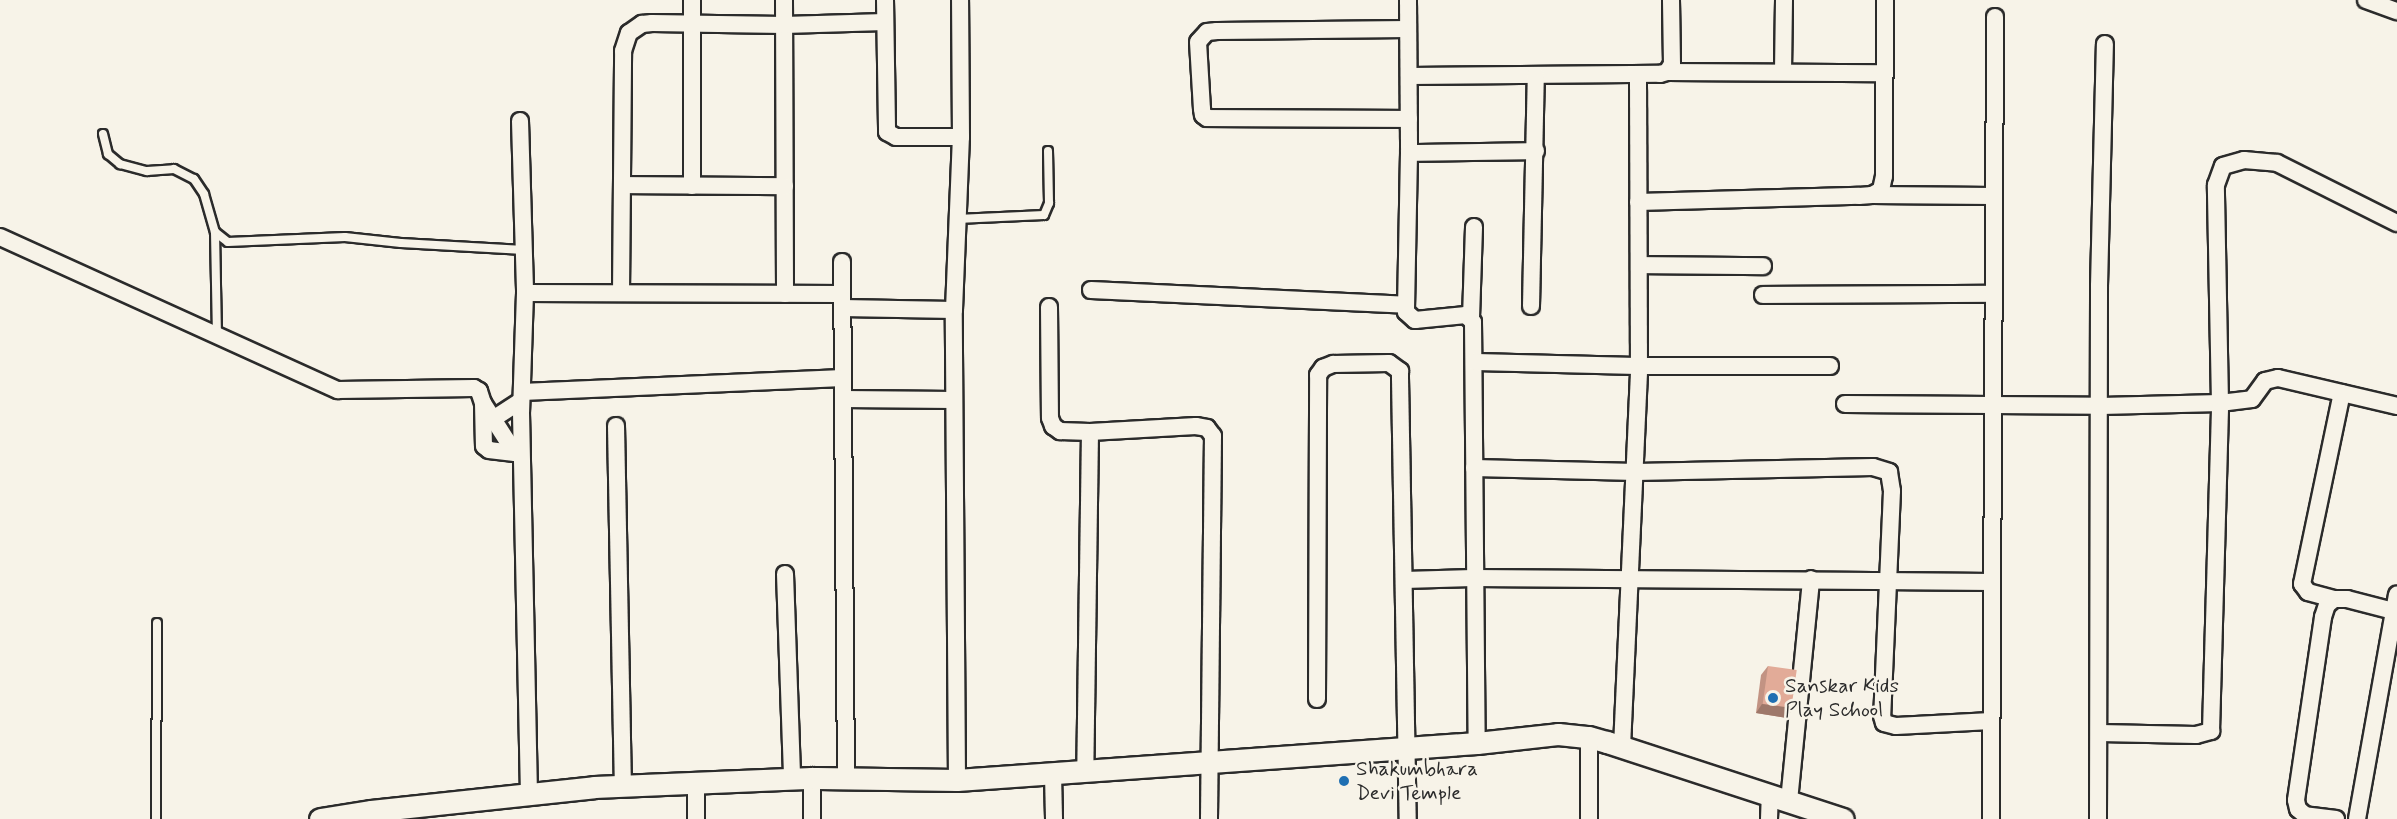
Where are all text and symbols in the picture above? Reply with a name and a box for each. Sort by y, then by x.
place label: Sanskar Kids Play School [1785,673,1901,723]
marker: Sanskar Kids Play School [1766,691,1780,705]
place label: Shakumbhara Devi Temple [1356,756,1478,806]
marker: Shakumbhara Devi Temple [1337,774,1351,788]

